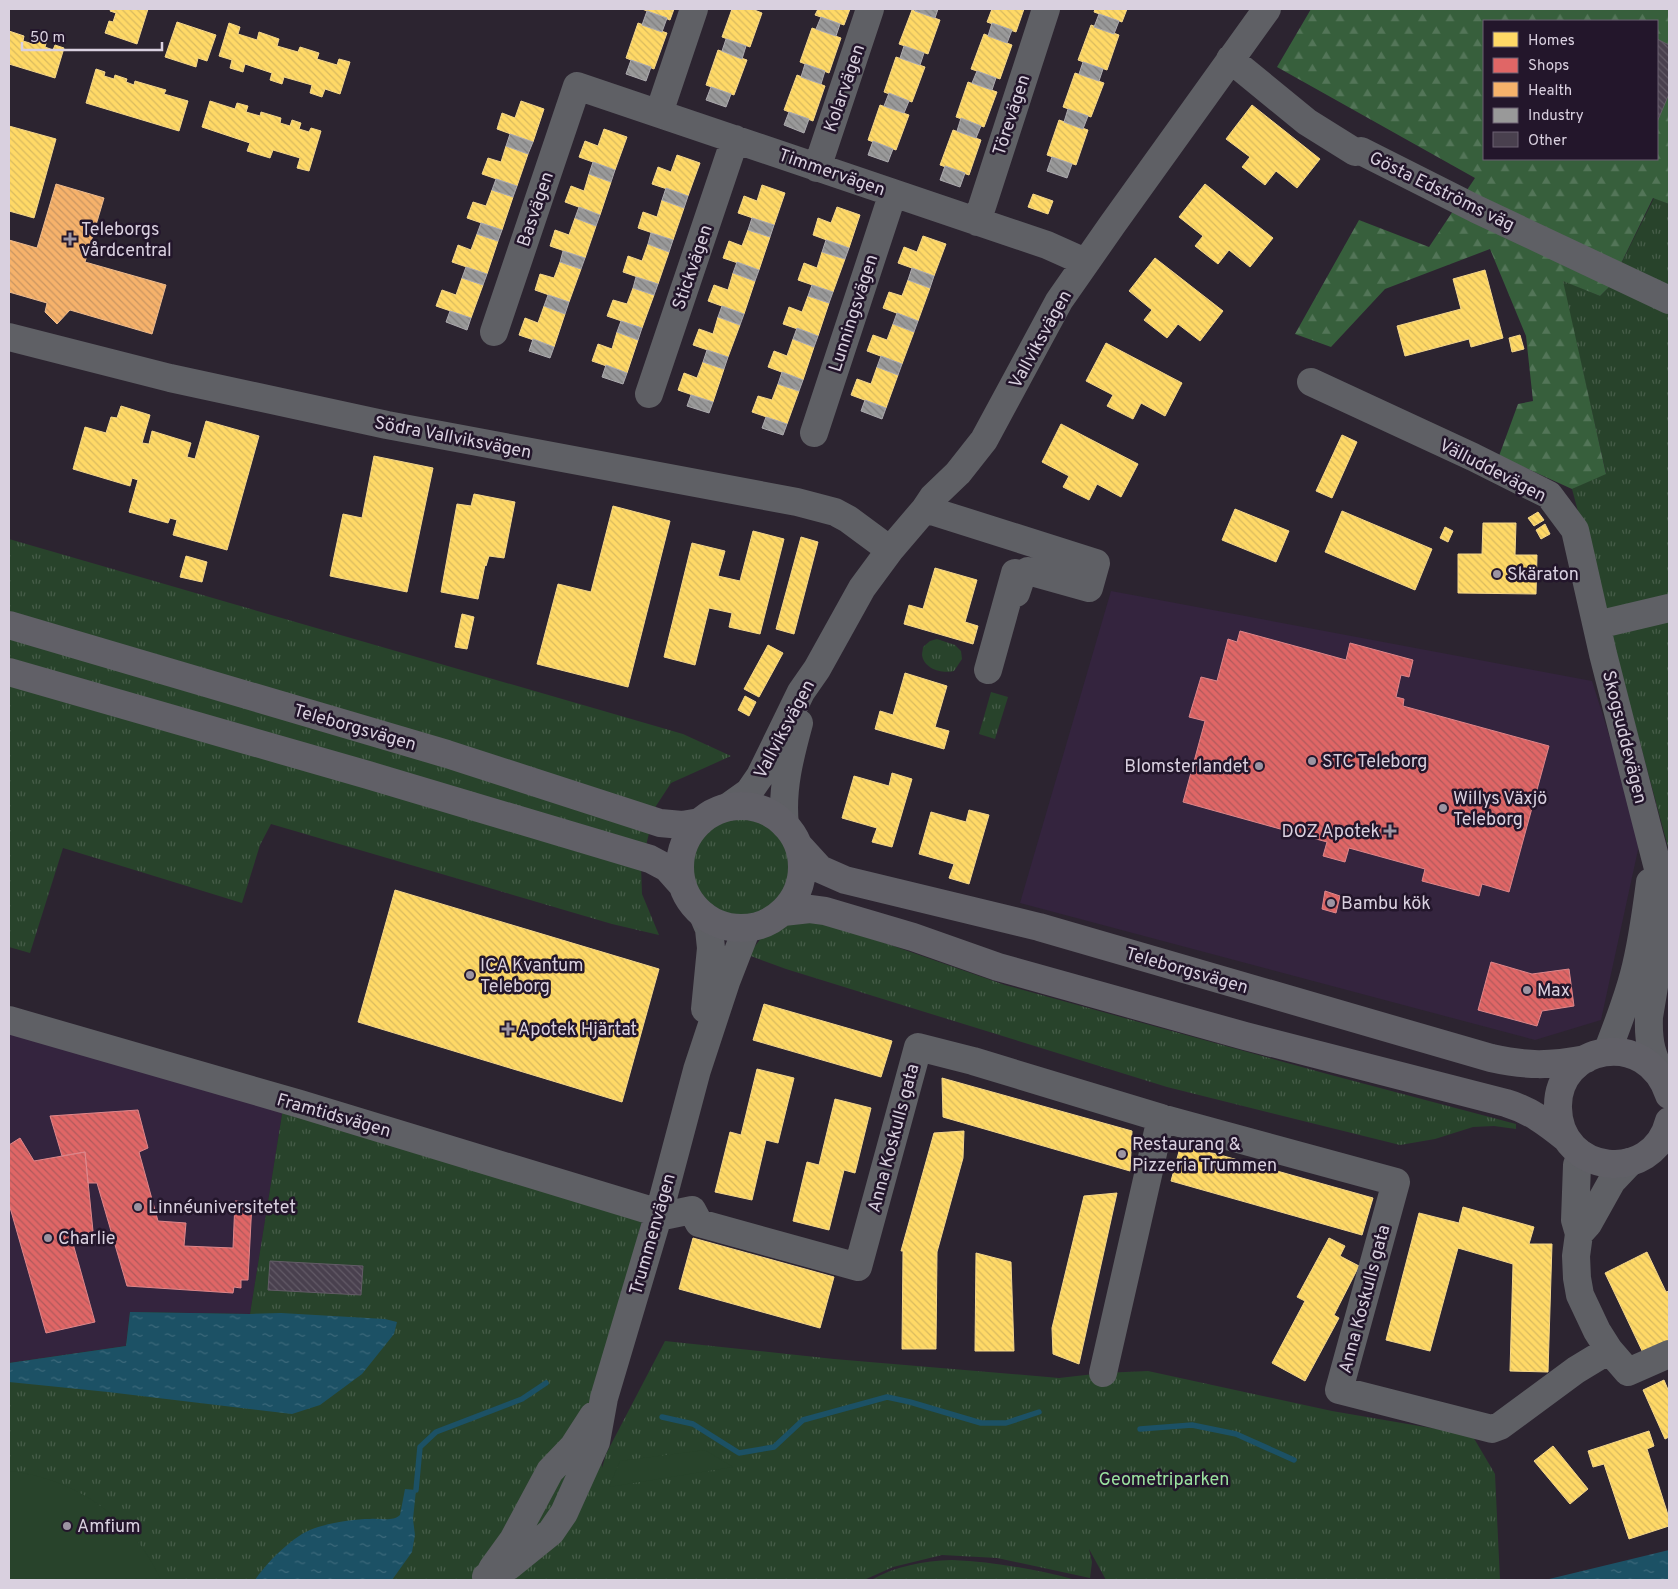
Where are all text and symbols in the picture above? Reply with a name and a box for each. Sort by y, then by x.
scale bar [22,20,162,52]
legend [1483,20,1658,160]
text: 50 m [30,29,65,48]
text: Homes [1528,32,1575,51]
street label: Kolarvägen [820,42,871,135]
text: Shops [1528,57,1569,76]
street label: Törevägen [989,72,1036,159]
text: Health [1528,82,1572,101]
text: Industry [1528,107,1584,126]
text: Other [1528,132,1567,151]
street label: Timmervägen [775,144,888,202]
street label: Gösta Edströms väg [1365,147,1518,238]
street label: Basvägen [513,169,560,250]
place label: Teleborgs vårdcentral [81,219,172,263]
street label: Stickvägen [668,222,719,313]
marker: Teleborgs vårdcentral [63,232,77,246]
street label: Lunningsvägen [825,252,884,375]
street label: Vallviksvägen [1005,287,1078,393]
street label: Södra Vallviksvägen [372,412,533,465]
street label: Välluddevägen [1435,434,1550,508]
place label: Skäraton [1507,564,1579,587]
marker: Skäraton [1491,568,1503,580]
street label: Skogsuddevägen [1596,668,1651,806]
street label: Vallviksvägen [750,676,821,783]
street label: Teleborgsvägen [291,700,419,757]
place label: STC Teleborg [1322,751,1427,774]
marker: STC Teleborg [1306,755,1318,767]
place label: Blomsterlandet [1124,756,1249,779]
marker: Blomsterlandet [1253,760,1265,772]
place label: Willys Växjö Teleborg [1453,788,1547,832]
marker: Willys Växjö Teleborg [1437,802,1449,814]
place label: DOZ Apotek [1281,821,1380,844]
marker: DOZ Apotek [1384,825,1396,837]
place label: Bambu kök [1341,893,1431,916]
marker: Bambu kök [1325,897,1337,909]
street label: Teleborgsvägen [1123,943,1251,1000]
place label: ICA Kvantum Teleborg [480,955,584,999]
marker: ICA Kvantum Teleborg [464,969,476,981]
place label: Max [1537,980,1570,1003]
marker: Max [1521,984,1533,996]
place label: Apotek Hjärtat [518,1019,637,1042]
marker: Apotek Hjärtat [502,1023,514,1035]
street label: Anna Koskulls gata [863,1061,925,1215]
street label: Framtidsvägen [274,1089,393,1144]
place label: Restaurang & Pizzeria Trummen [1132,1134,1277,1178]
marker: Restaurang & Pizzeria Trummen [1116,1148,1128,1160]
street label: Trummenvägen [625,1171,682,1298]
place label: Linnéuniversitetet [148,1197,296,1220]
marker: Linnéuniversitetet [132,1201,144,1213]
street label: Anna Koskulls gata [1334,1222,1396,1376]
place label: Charlie [58,1228,115,1251]
marker: Charlie [42,1232,54,1244]
park label: Geometriparken [1099,1469,1230,1492]
place label: Amfium [77,1516,141,1539]
marker: Amfium [61,1520,73,1532]

